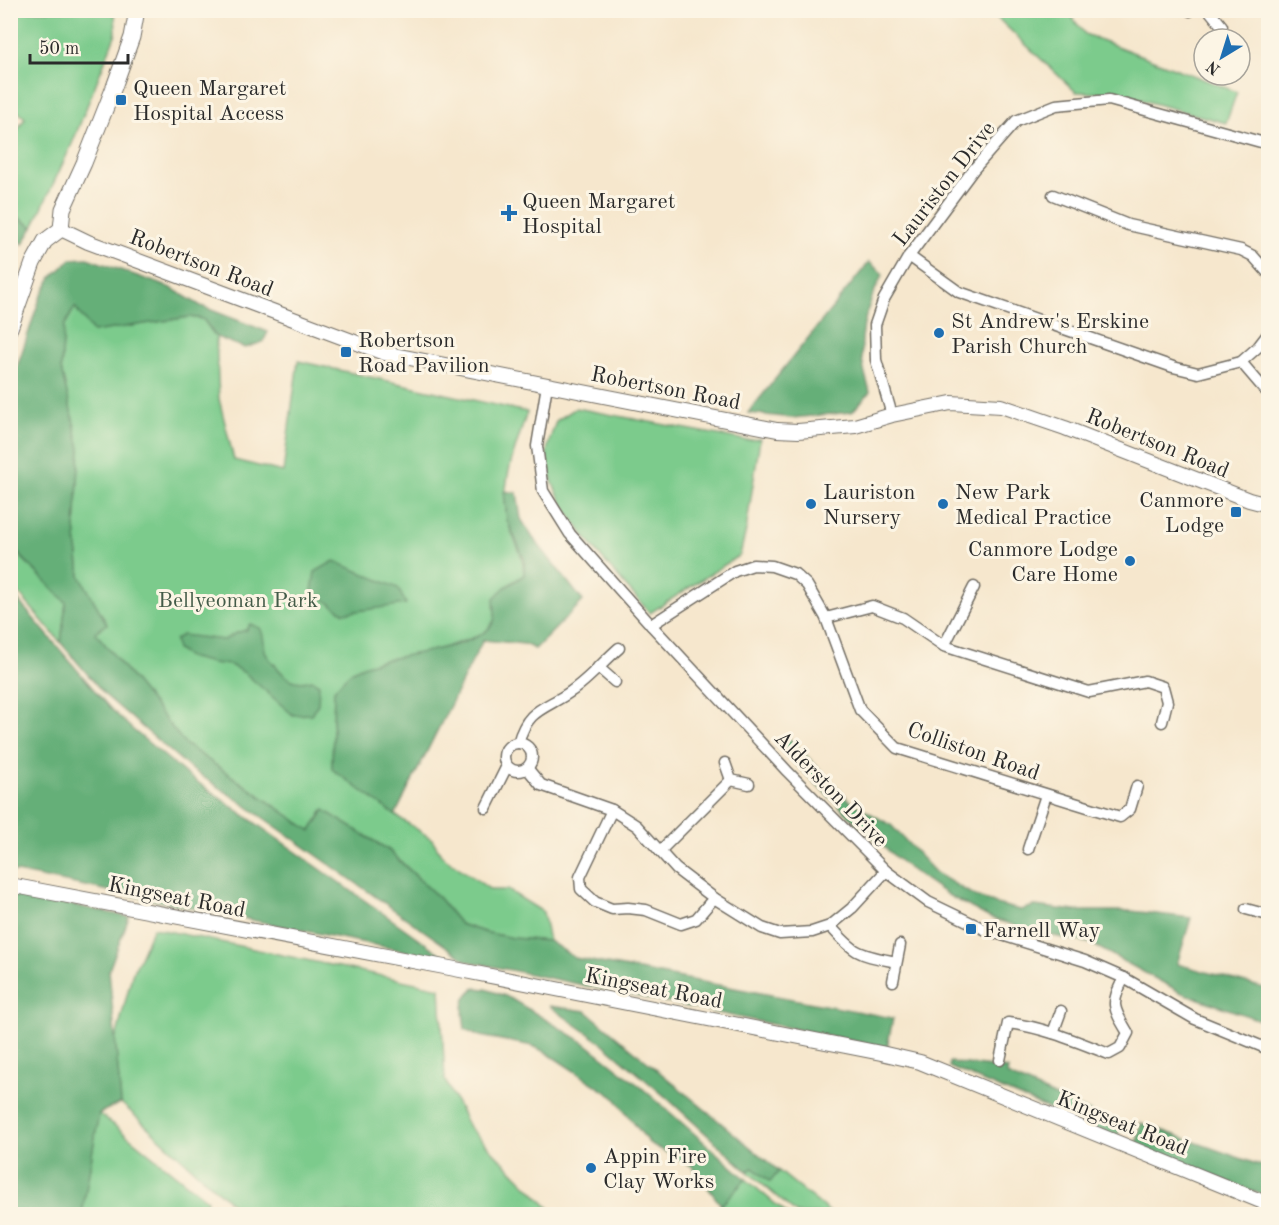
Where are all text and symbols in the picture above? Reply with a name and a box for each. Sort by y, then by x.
scale bar [30,27,128,65]
north arrow [1192,27,1252,87]
text: 50 m [39,40,79,58]
text: N [1204,57,1224,77]
place label: Queen Margaret Hospital Access [133,78,286,125]
marker: Queen Margaret Hospital Access [114,93,128,107]
street label: Lauriston Drive [889,118,1000,251]
place label: Queen Margaret Hospital [522,191,675,238]
marker: Queen Margaret Hospital [500,204,518,222]
street label: Robertson Road [126,226,276,301]
place label: St Andrew's Erskine Parish Church [951,311,1149,358]
marker: St Andrew's Erskine Parish Church [932,326,946,340]
place label: Robertson Road Pavilion [358,330,490,377]
marker: Robertson Road Pavilion [339,345,353,359]
street label: Robertson Road [589,364,742,414]
street label: Robertson Road [1083,405,1232,483]
place label: Lauriston Nursery [823,482,915,529]
place label: New Park Medical Practice [955,482,1111,529]
place label: Canmore Lodge [1139,490,1224,537]
marker: Lauriston Nursery [804,497,818,511]
marker: New Park Medical Practice [936,497,950,511]
marker: Canmore Lodge [1229,505,1243,519]
place label: Canmore Lodge Care Home [968,539,1118,586]
marker: Canmore Lodge Care Home [1123,554,1137,568]
park label: Bellyeoman Park [158,590,318,612]
street label: Colliston Road [904,719,1043,785]
street label: Alderston Drive [770,727,891,852]
street label: Kingseat Road [106,874,247,922]
place label: Farnell Way [983,920,1101,942]
marker: Farnell Way [964,922,978,936]
street label: Kingseat Road [583,965,724,1013]
street label: Kingseat Road [1053,1087,1191,1160]
place label: Appin Fire Clay Works [603,1146,714,1193]
marker: Appin Fire Clay Works [584,1161,598,1175]

